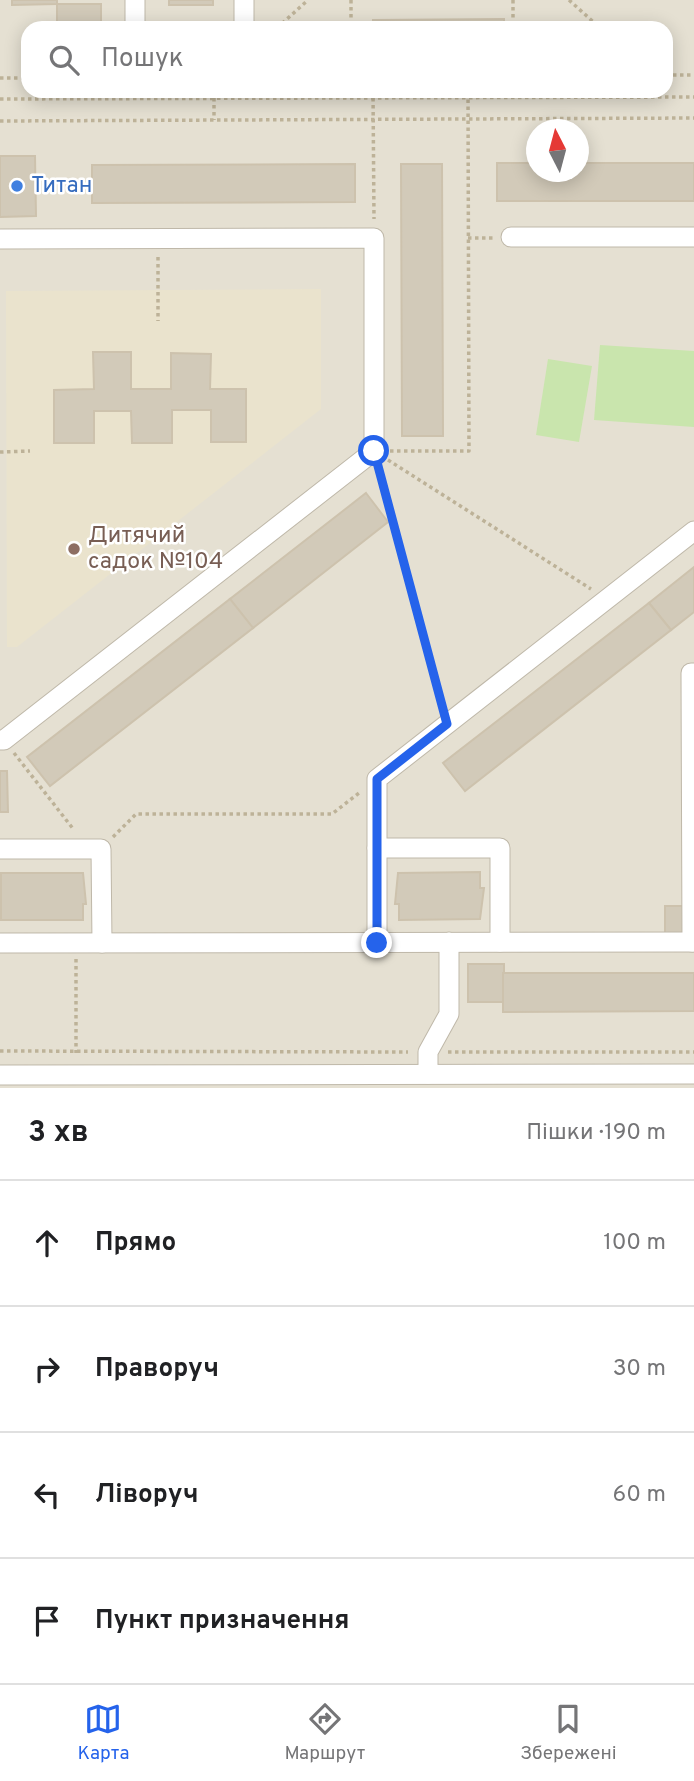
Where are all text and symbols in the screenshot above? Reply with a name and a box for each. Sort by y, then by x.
search box [21,21,673,98]
icon: search [45,41,83,79]
text: Пошук [101,43,184,76]
north arrow [526,119,589,182]
place label: Титан [31,172,92,201]
marker: Титан [9,178,25,194]
route start [358,435,389,466]
place label: Дитячий садок №104 [88,522,223,577]
marker: Дитячий садок №104 [66,541,82,557]
route end [361,927,392,958]
text: 3 хв [28,1115,89,1152]
text: Пішки · 190 m [526,1119,666,1148]
icon: ahead [28,1224,66,1262]
text: Прямо [95,1227,176,1260]
text: 100 m [603,1229,666,1258]
icon: right [28,1350,66,1388]
text: Праворуч [95,1353,219,1386]
text: 30 m [613,1355,666,1384]
icon: left [28,1476,66,1514]
text: Ліворуч [95,1479,198,1512]
text: 60 m [613,1481,666,1510]
icon: arrive [28,1602,66,1640]
text: Пункт призначення [95,1605,349,1638]
tab: Карта [77,1700,130,1766]
tab: Маршрут [284,1700,365,1766]
tab: Збережені [520,1700,617,1766]

